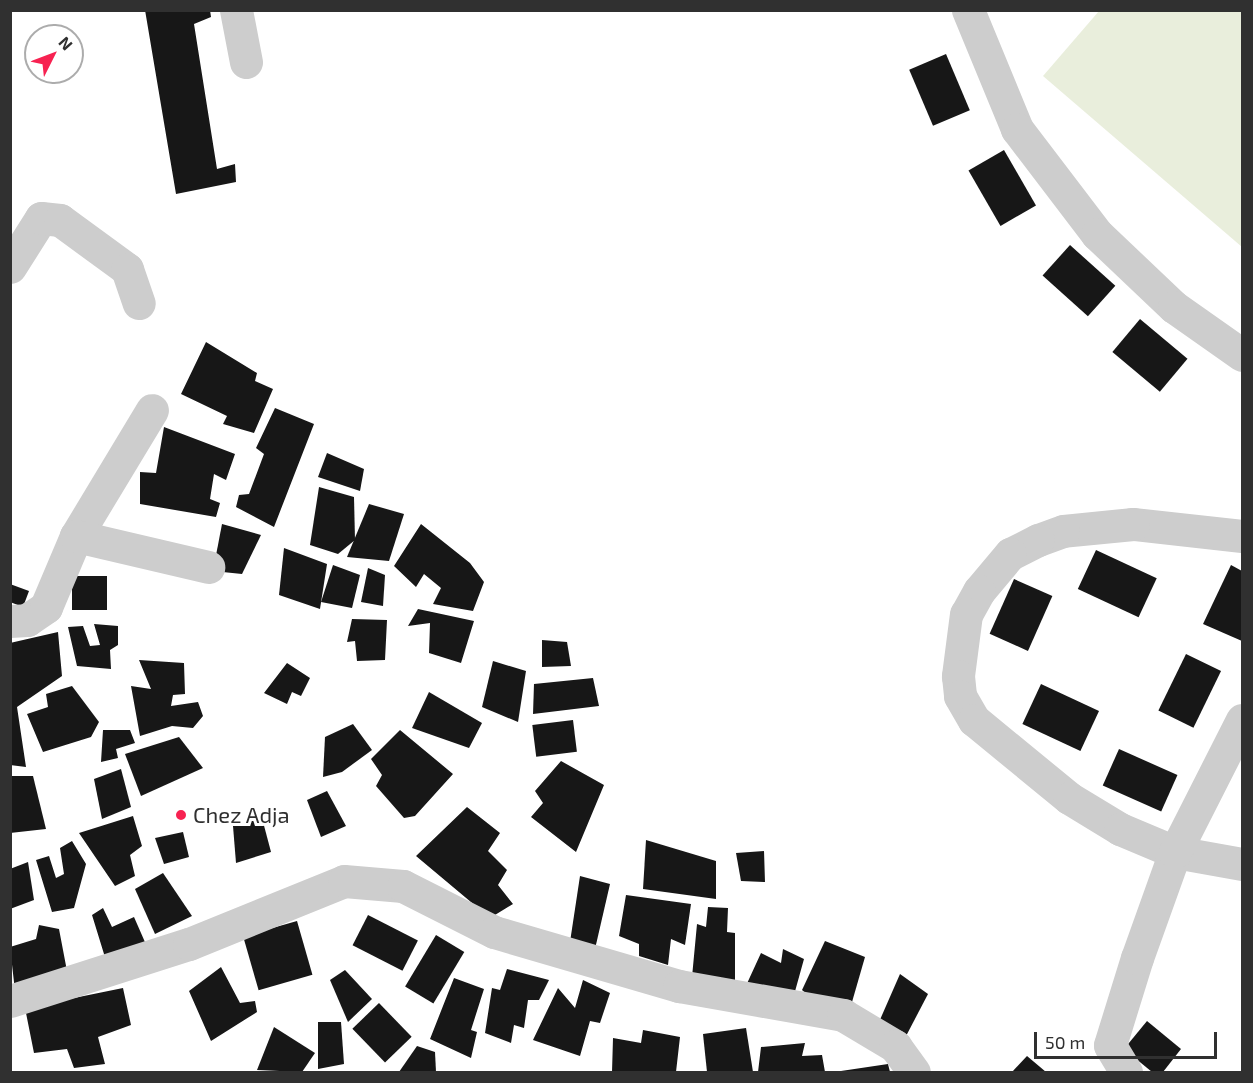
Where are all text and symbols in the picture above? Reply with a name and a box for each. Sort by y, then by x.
north arrow [24,24,84,84]
text: N [55,32,77,54]
place label: Chez Adja [193,802,290,828]
marker: Chez Adja [174,808,188,822]
scale bar [1037,1020,1220,1058]
text: 50 m [1045,1031,1085,1053]

